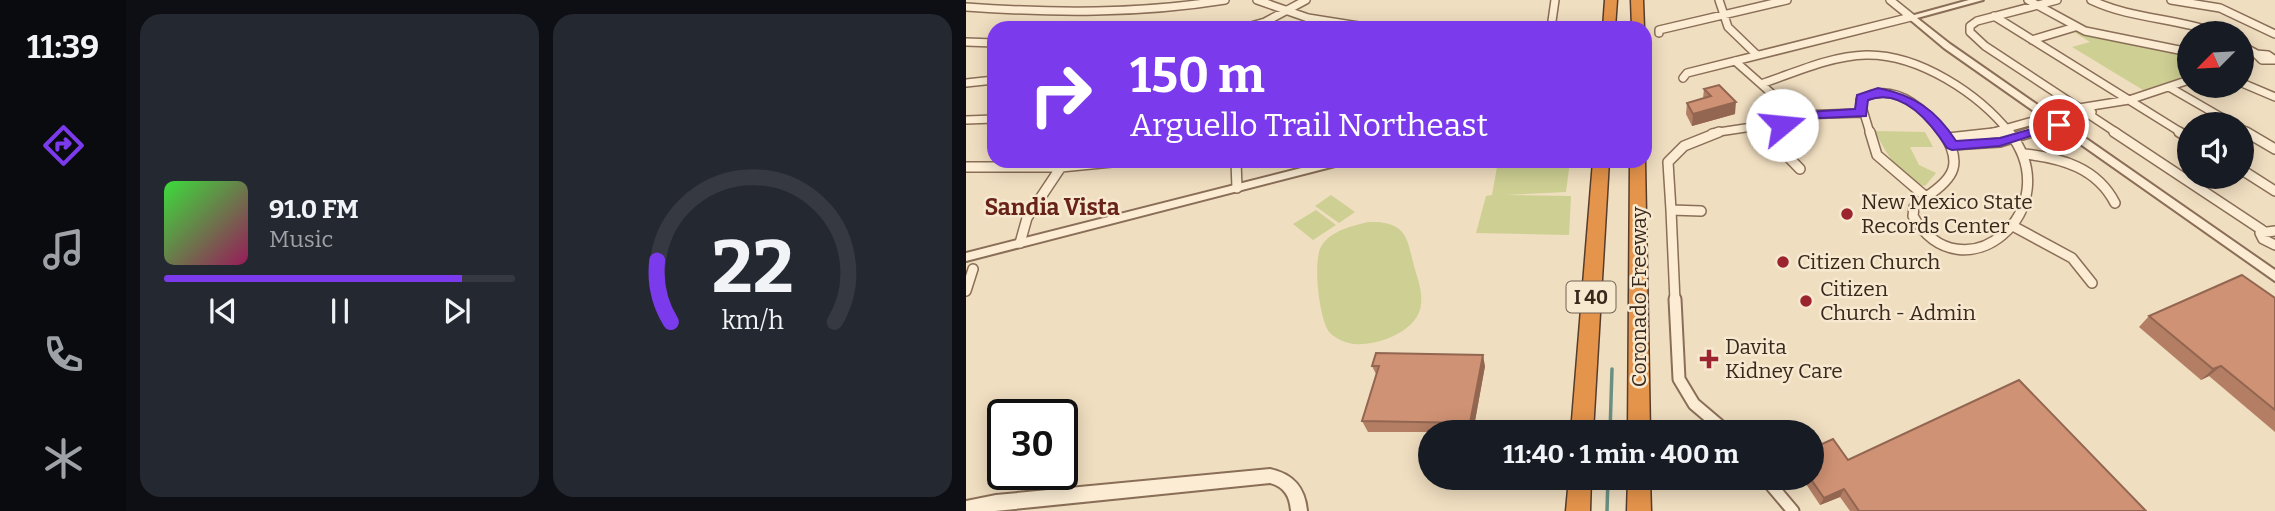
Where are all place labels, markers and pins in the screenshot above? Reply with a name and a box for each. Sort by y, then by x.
pin [2029,95,2089,155]
place label: New Mexico State Records Center [1861,189,2033,239]
marker: New Mexico State Records Center [1839,206,1855,222]
place label: Citizen Church [1797,249,1940,275]
marker: Citizen Church [1775,254,1791,270]
place label: Citizen Church - Admin [1820,276,1976,326]
marker: Citizen Church - Admin [1798,293,1814,309]
place label: Davita Kidney Care [1725,334,1843,384]
marker: Davita Kidney Care [1699,349,1719,369]

